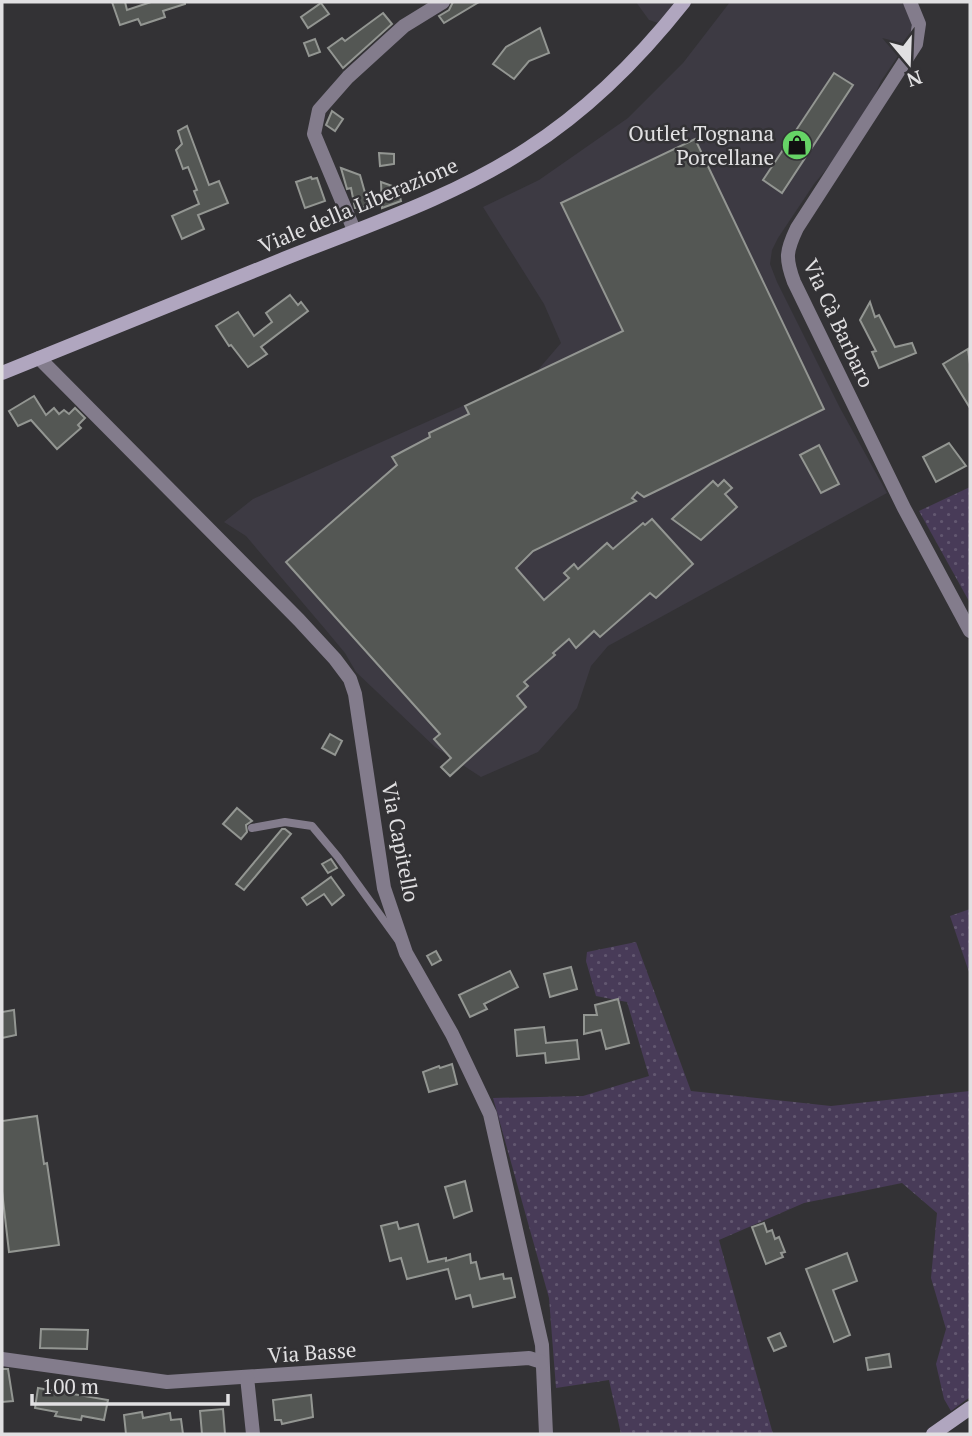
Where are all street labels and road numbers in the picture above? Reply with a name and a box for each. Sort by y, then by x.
street label: Viale della Liberazione [254,150,462,260]
street label: Via Cà Barbaro [797,254,881,392]
street label: Via Capitello [376,780,426,904]
street label: Via Basse [267,1335,357,1369]

